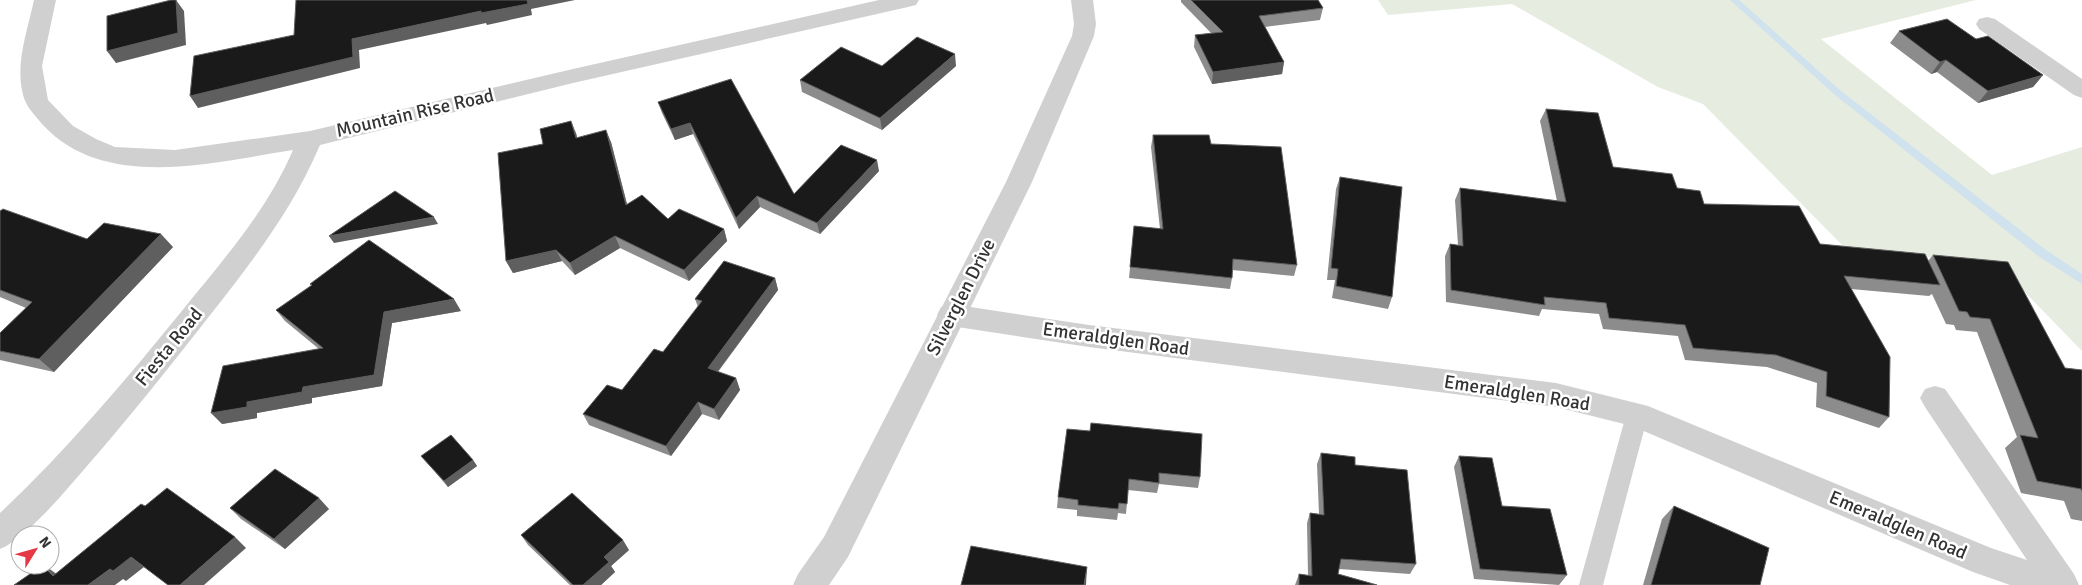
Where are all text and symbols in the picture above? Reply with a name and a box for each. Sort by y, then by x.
street label: Mountain Rise Road [334,83,496,143]
street label: Silverglen Drive [921,235,1001,359]
street label: Fiesta Road [130,303,208,391]
street label: Emeraldglen Road [1041,317,1191,361]
street label: Emeraldglen Road [1442,370,1592,416]
street label: Emeraldglen Road [1825,485,1971,565]
north arrow [10,525,60,575]
text: N [35,533,55,551]

